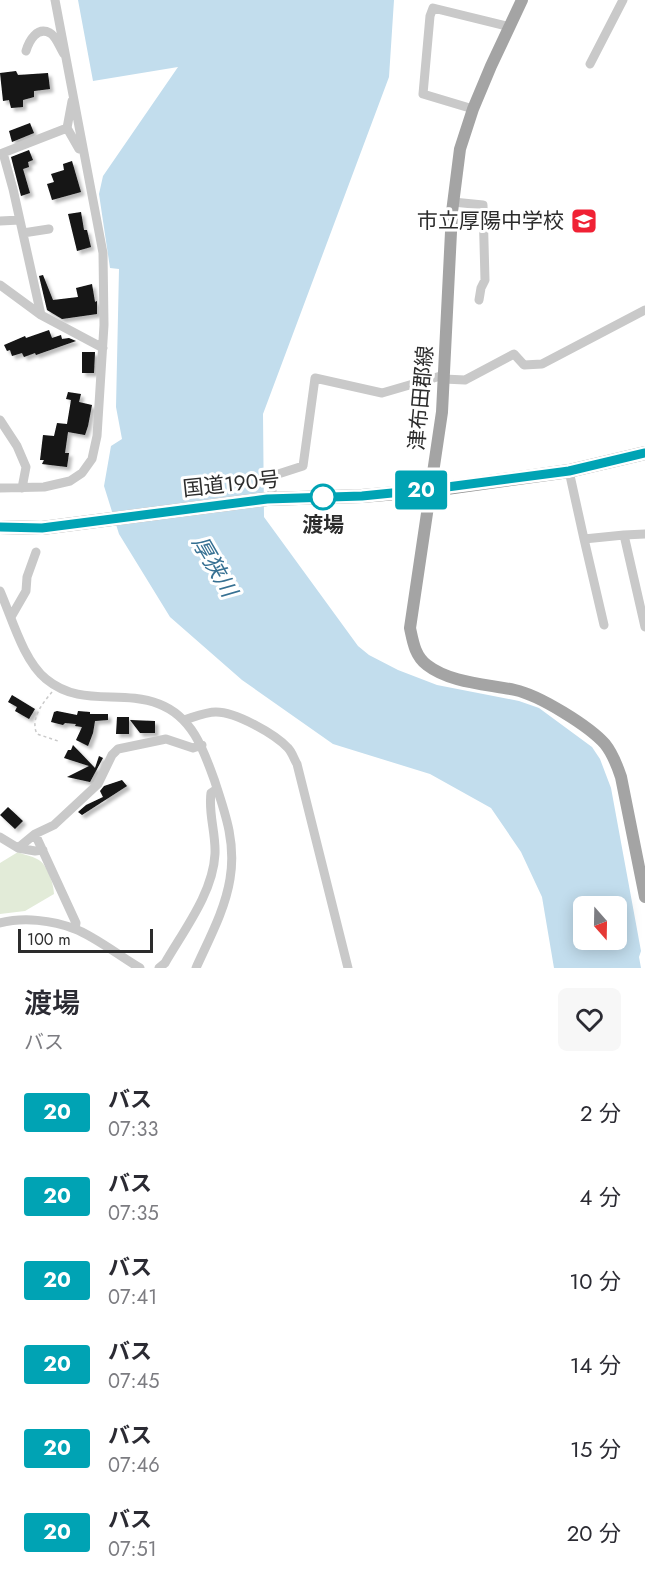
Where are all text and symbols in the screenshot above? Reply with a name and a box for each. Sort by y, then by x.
place label: 市立厚陽中学校 [417,206,564,236]
school or university icon: 市立厚陽中学校 [569,206,599,236]
street label: 津布田郡線 [401,344,441,452]
street label: 国道190号 [181,464,281,504]
line badge: 20 [394,470,448,510]
text: 20 [407,475,435,505]
marker: 渡場 [310,484,336,510]
place label: 渡場 [302,510,344,540]
water label: 厚狭川 [185,529,246,604]
north arrow [573,896,627,950]
map controls [573,896,627,950]
scale bar [18,926,153,953]
text: 100 m [27,928,71,951]
text: 渡場 [24,983,80,1024]
button: heart [558,988,621,1051]
text: バス [24,1028,64,1057]
text: バス [108,1083,152,1115]
text: 20 [43,1097,71,1127]
text: 2 分 [580,1097,621,1129]
text: 07:33 [108,1115,158,1144]
text: バス [108,1167,152,1199]
text: 20 [43,1181,71,1211]
text: 4 分 [580,1181,621,1213]
text: 07:35 [108,1199,159,1228]
text: バス [108,1251,152,1283]
text: 20 [43,1265,71,1295]
text: 10 分 [569,1265,621,1297]
text: 07:41 [108,1283,157,1312]
text: バス [108,1335,152,1367]
text: 20 [43,1349,71,1379]
text: 14 分 [570,1349,621,1381]
text: 07:45 [108,1367,159,1396]
text: バス [108,1419,152,1451]
text: 20 [43,1433,71,1463]
text: 15 分 [570,1433,621,1465]
text: 07:46 [108,1451,160,1480]
text: バス [108,1503,152,1535]
text: 20 [43,1517,71,1547]
text: 20 分 [567,1517,621,1549]
text: 07:51 [108,1535,157,1564]

